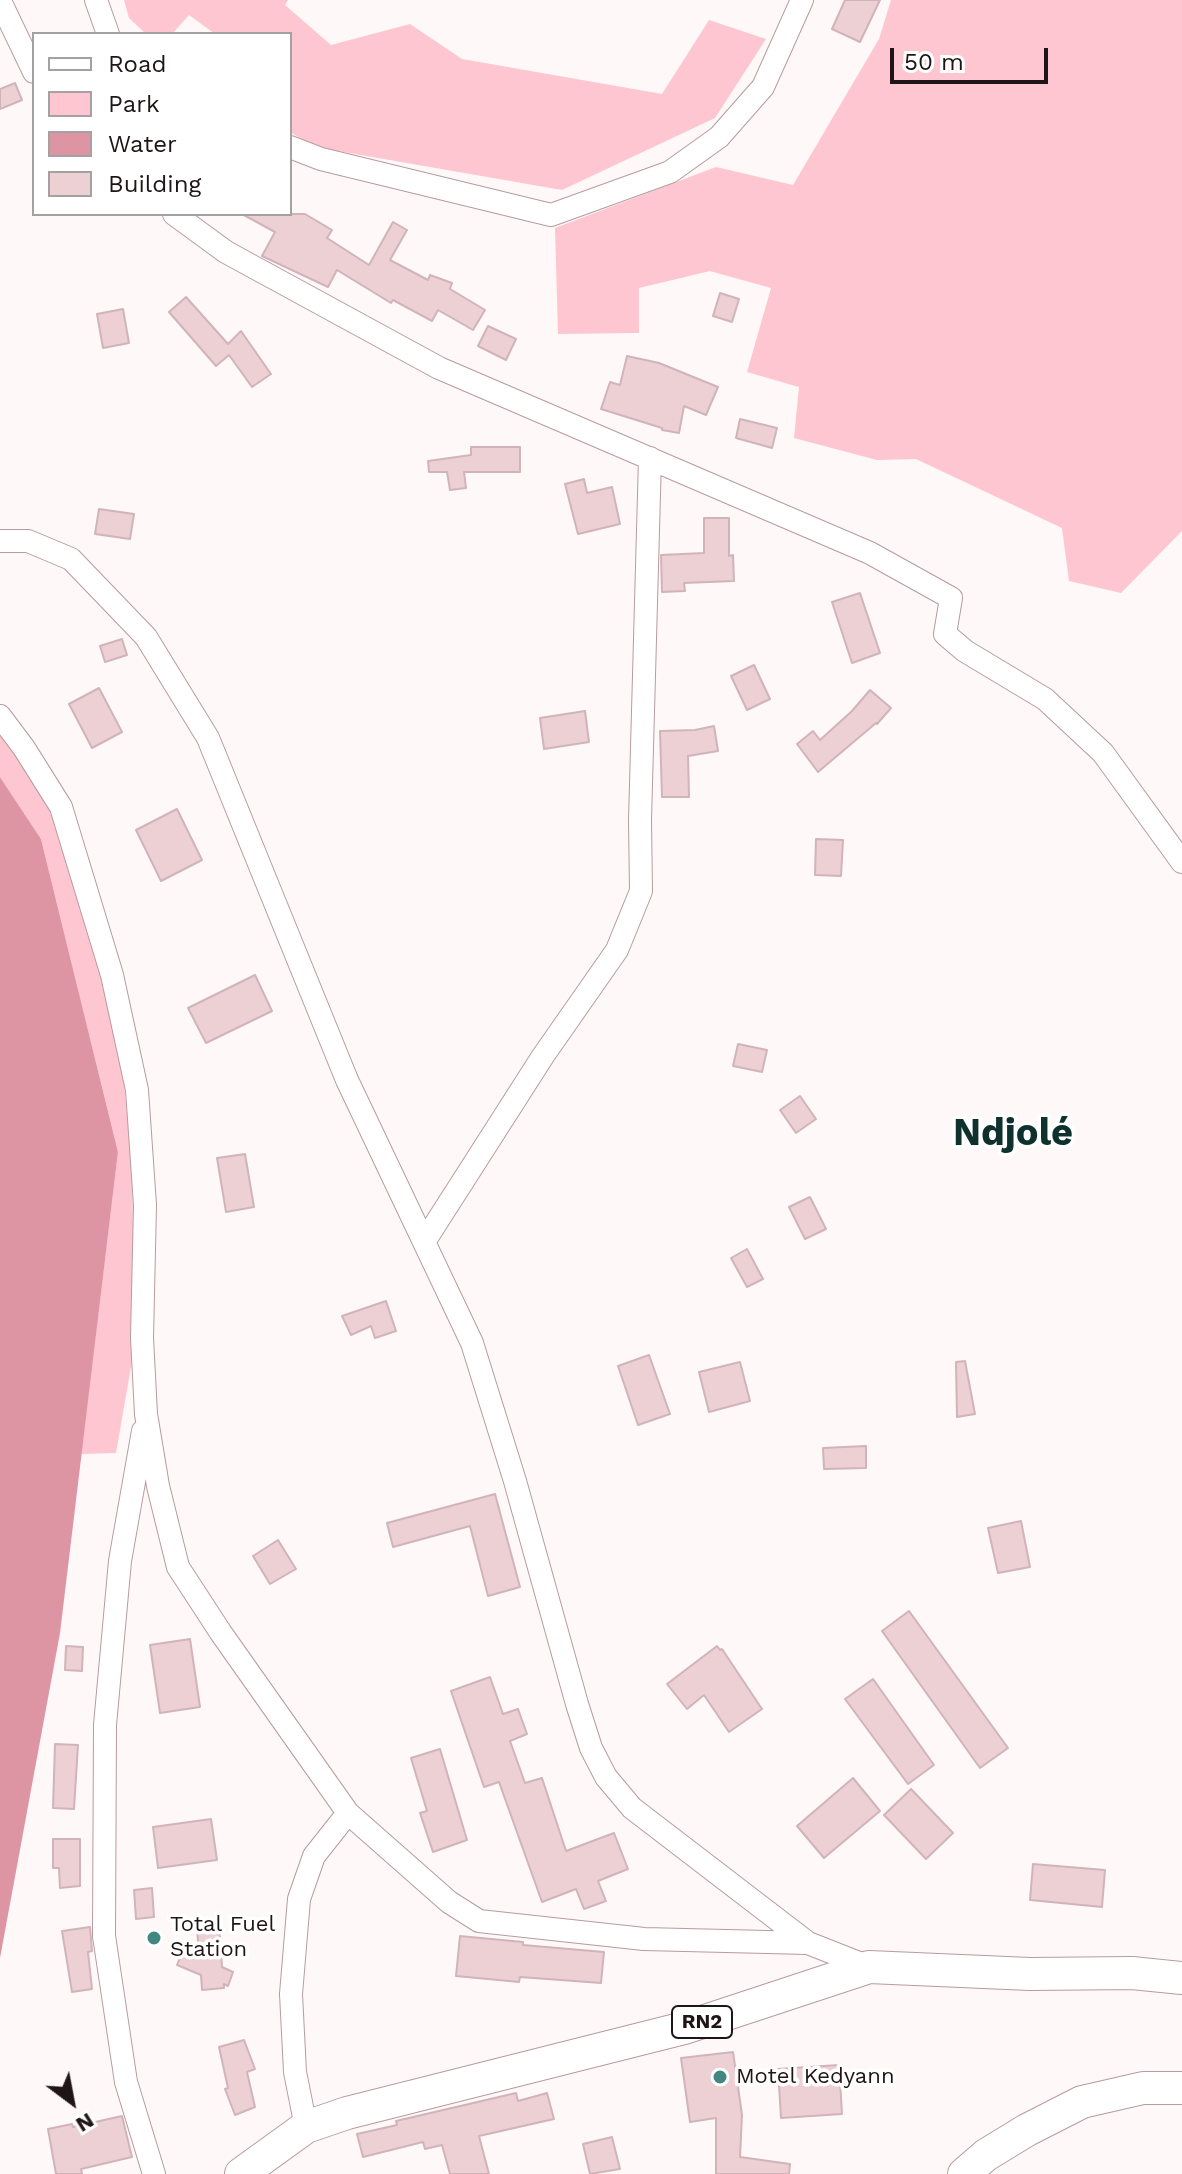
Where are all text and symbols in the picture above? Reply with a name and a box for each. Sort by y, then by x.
legend [32,32,292,216]
scale bar [894,32,1052,82]
text: 50 m [904,48,964,76]
text: Road [108,50,167,78]
text: Park [108,90,160,118]
text: Water [108,130,177,158]
text: Building [108,170,201,198]
district label: Ndjolé [953,1111,1073,1157]
place label: Total Fuel Station [170,1912,275,1964]
marker: Total Fuel Station [145,1929,163,1947]
road number: RN2 [672,2006,732,2038]
north arrow [32,2062,112,2142]
place label: Motel Kedyann [736,2064,895,2090]
marker: Motel Kedyann [711,2068,729,2086]
text: N [71,2108,99,2138]

